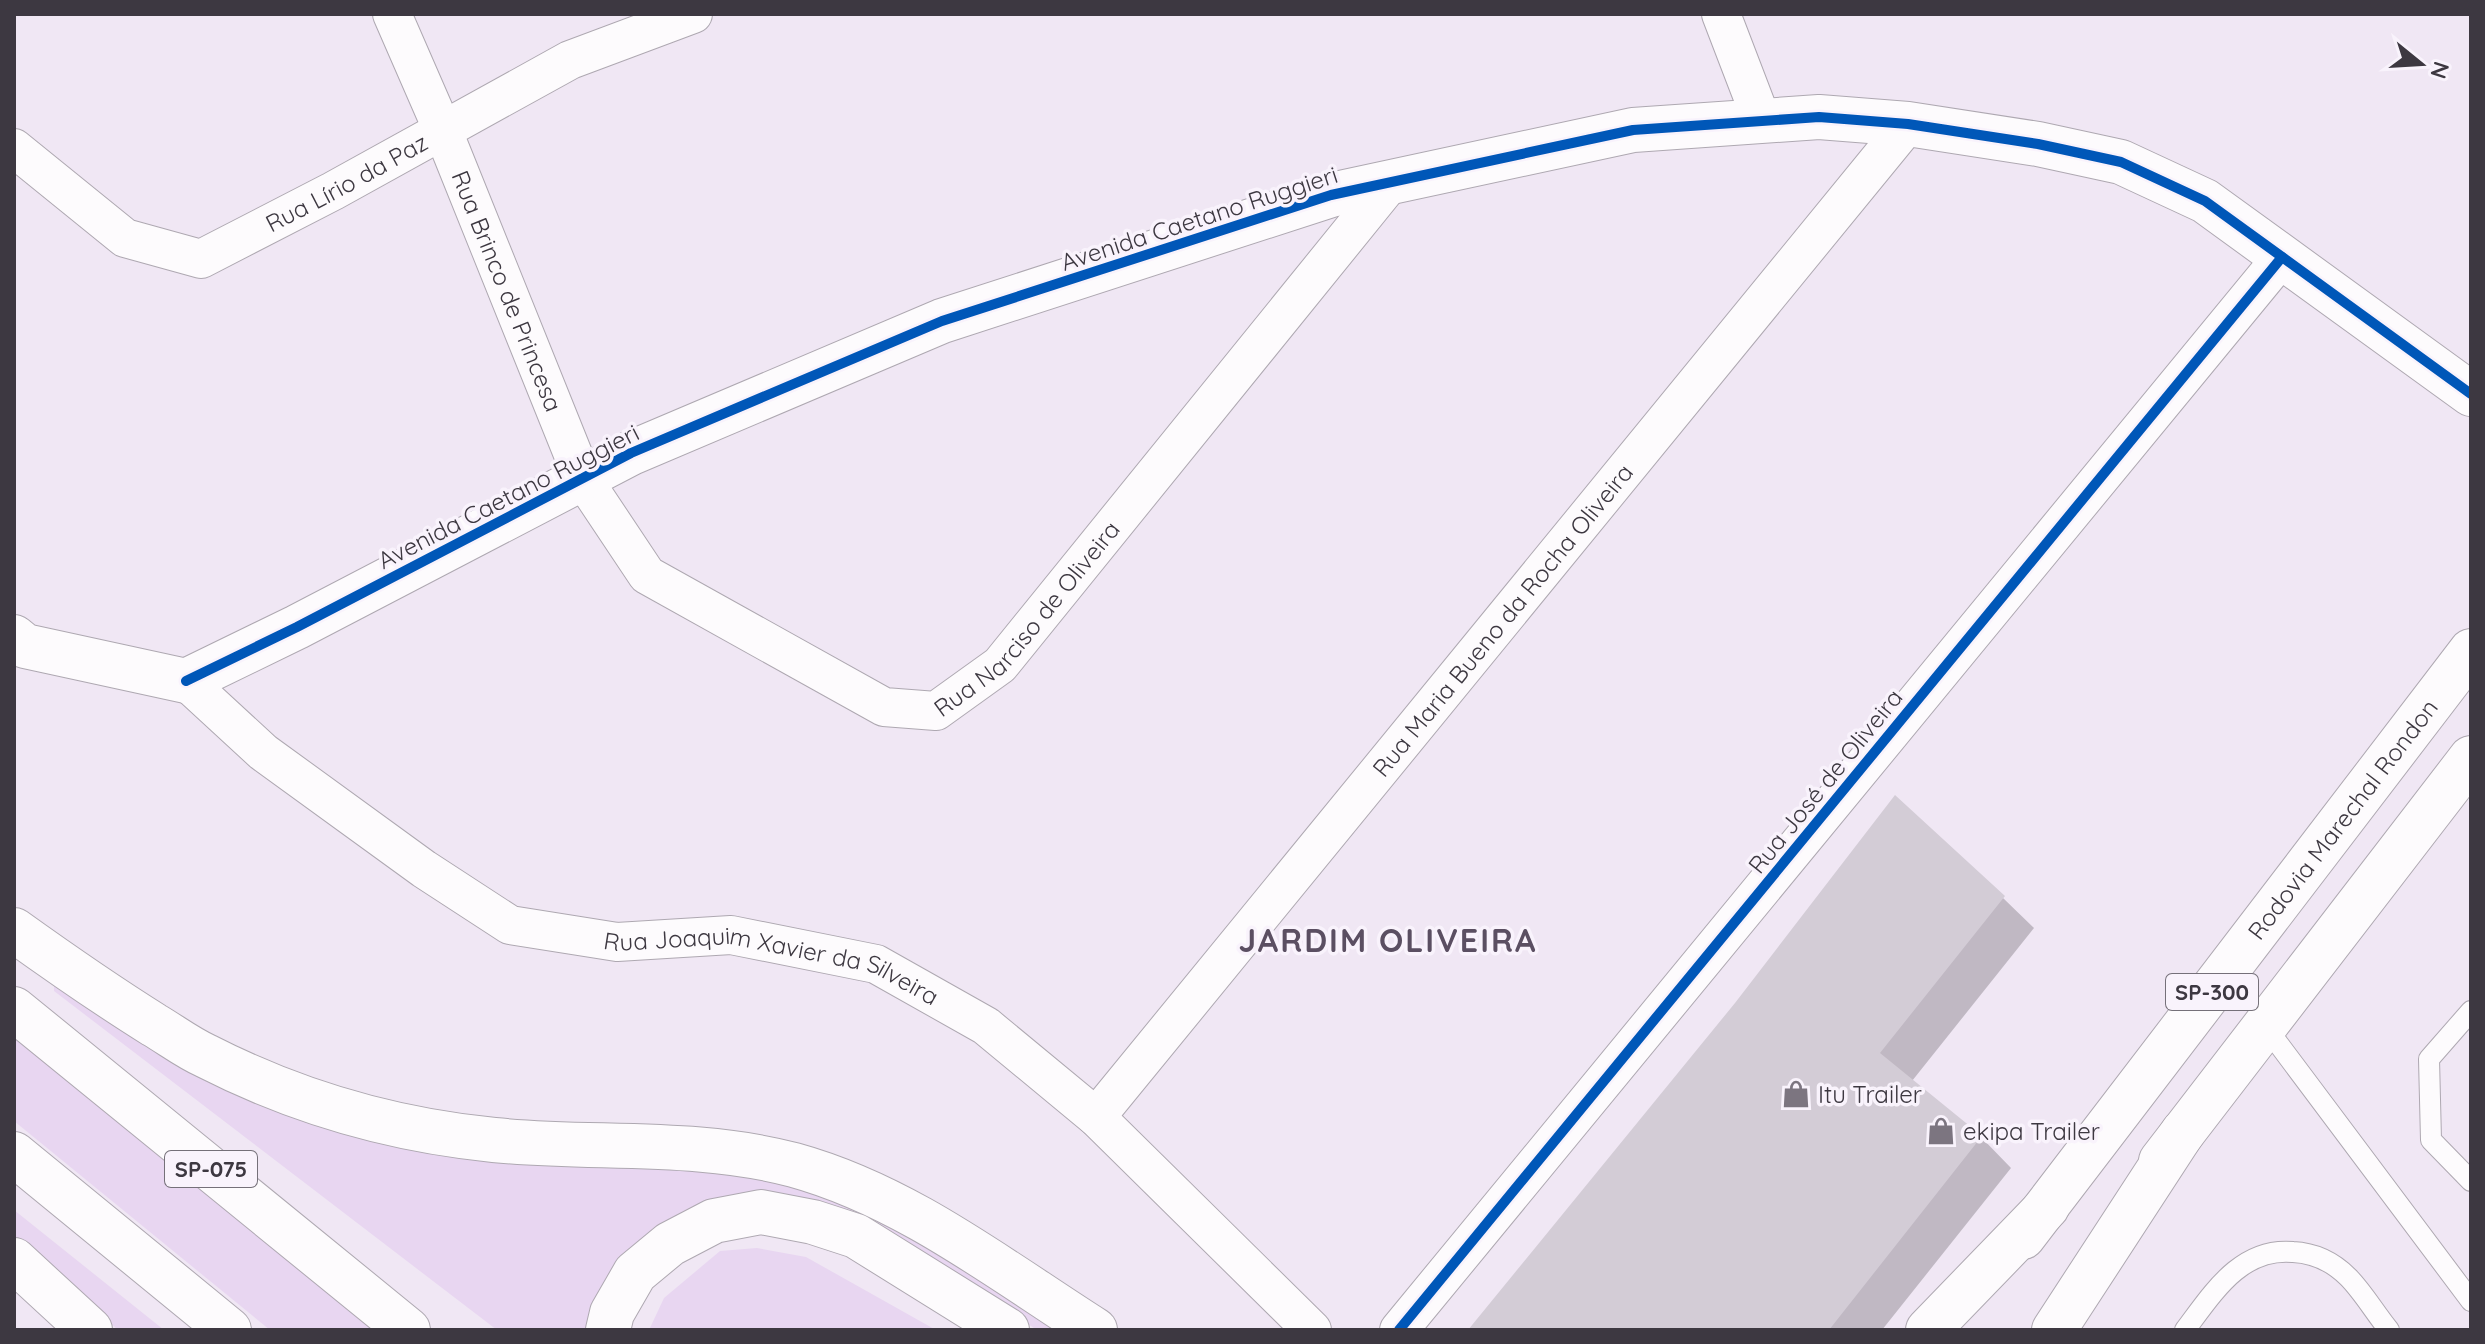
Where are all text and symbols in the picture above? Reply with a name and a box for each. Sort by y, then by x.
north arrow [2381,24,2461,104]
text: N [2424,58,2456,82]
street label: Rua Lírio da Paz [260,127,433,238]
street label: Avenida Caetano Ruggieri [1057,159,1341,277]
street label: Rua Brinco de Princesa [445,166,569,416]
street label: Avenida Caetano Ruggieri [372,417,644,575]
street label: Rua Maria Bueno da Rocha Oliveira [1366,457,1639,783]
street label: Rua Narciso de Oliveira [928,514,1126,723]
street label: Rua José de Oliveira [1741,683,1909,879]
street label: Rodovia Marechal Rondon [2241,693,2444,945]
street label: Rua Joaquim Xavier da Silveira [601,920,944,1011]
district label: JARDIM OLIVEIRA [1239,920,1537,960]
road number: SP-300 [2166,974,2258,1010]
shop icon: Itu Trailer [1781,1079,1811,1109]
place label: Itu Trailer [1818,1079,1922,1109]
shop icon: ekipa Trailer [1926,1116,1956,1146]
place label: ekipa Trailer [1963,1116,2100,1146]
road number: SP-075 [165,1151,257,1187]

